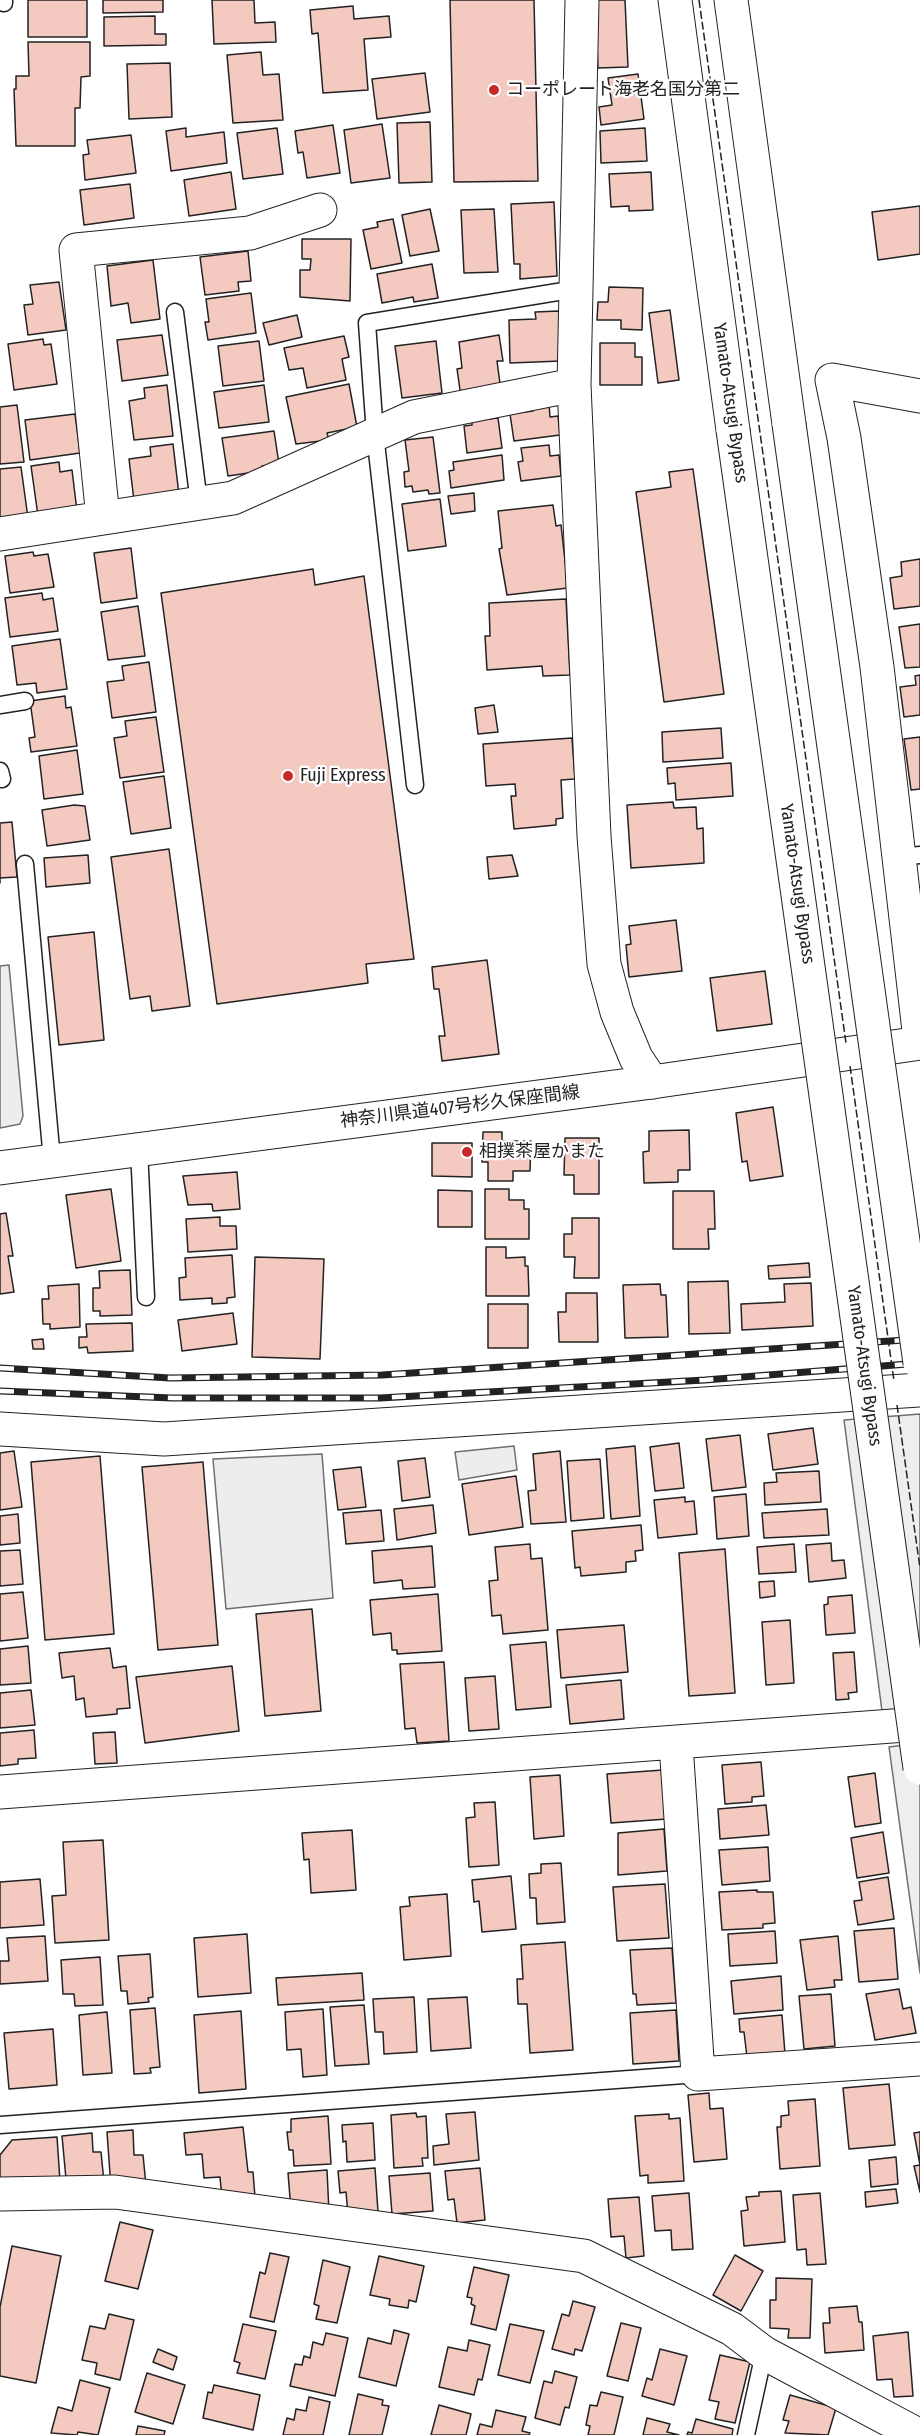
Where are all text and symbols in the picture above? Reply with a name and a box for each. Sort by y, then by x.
place label: コーポレート海老名国分第二 [506,79,740,101]
marker: コーポレート海老名国分第二 [487,83,501,97]
street label: Yamato-Atsugi Bypass [708,322,752,484]
place label: Fuji Express [300,765,386,787]
marker: Fuji Express [281,769,295,783]
street label: Yamato-Atsugi Bypass [775,803,819,965]
street label: 神奈川県道407号杉久保座間線 [339,1082,581,1132]
place label: 相撲茶屋かまた [479,1141,605,1163]
marker: 相撲茶屋かまた [460,1145,474,1159]
street label: Yamato-Atsugi Bypass [842,1285,886,1447]

